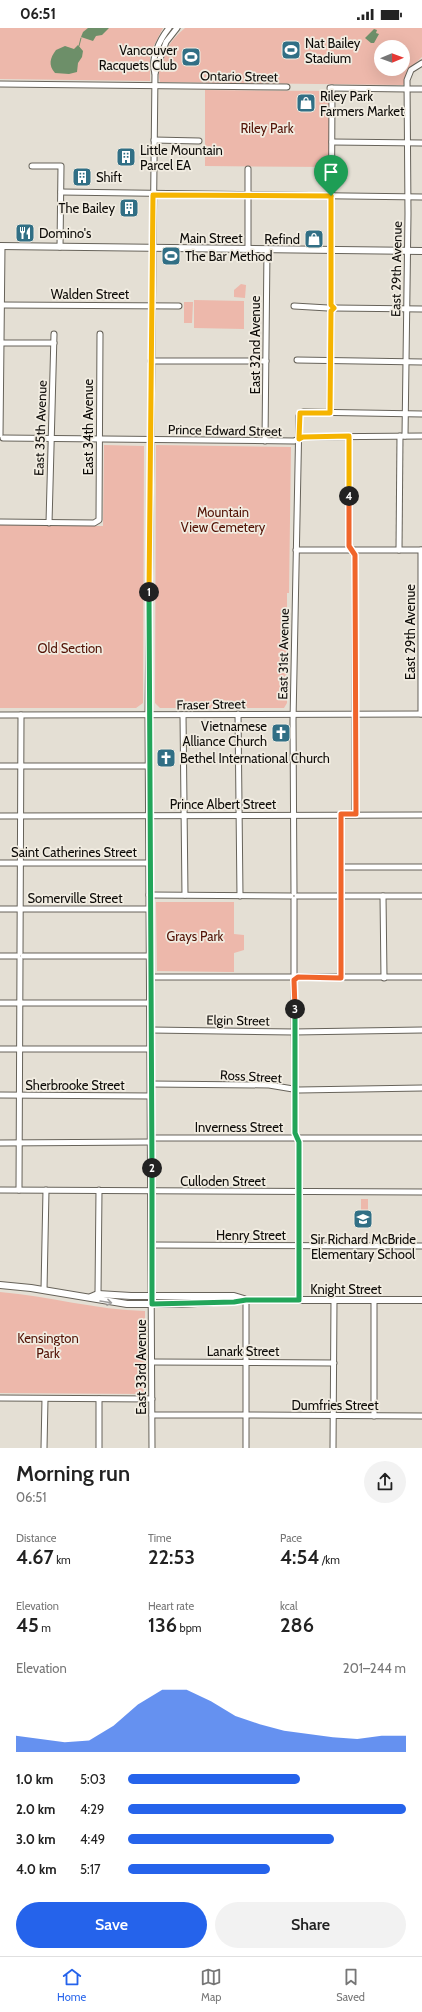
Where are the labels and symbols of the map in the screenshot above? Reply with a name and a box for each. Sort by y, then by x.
place label: Nat Bailey Stadium [305,35,361,66]
sports icon: Nat Bailey Stadium [280,39,302,61]
north arrow [374,40,410,76]
place label: Vancouver Racquets Club [99,42,178,73]
sports icon: Vancouver Racquets Club [180,46,202,68]
street label: Ontario Street [200,67,279,85]
place label: Riley Park Farmers Market [320,88,405,119]
shop icon: Riley Park Farmers Market [295,92,317,114]
park label: Riley Park [240,120,294,136]
place label: Little Mountain Parcel EA [140,142,223,173]
building icon: Little Mountain Parcel EA [115,146,137,168]
pin [314,155,348,196]
building icon: Shift [71,166,93,188]
place label: Shift [96,169,123,185]
building icon: The Bailey [118,197,140,219]
place label: The Bailey [59,200,115,216]
street label: East 29th Avenue [387,221,405,317]
restaurant icon: Domino's [14,222,36,244]
place label: Domino's [39,225,92,241]
shop icon: Refind [303,228,325,250]
street label: Main Street [179,230,243,246]
place label: Refind [264,231,300,247]
sports icon: The Bar Method [160,245,182,267]
place label: The Bar Method [185,248,272,264]
street label: Walden Street [51,286,130,302]
street label: East 32nd Avenue [247,295,263,394]
street label: East 34th Avenue [80,379,96,475]
street label: East 35th Avenue [30,380,50,476]
street label: Prince Edward Street [168,421,283,439]
pin: 4 [339,486,359,506]
park label: Mountain View Cemetery [181,504,266,535]
pin: 1 [139,582,159,602]
street label: East 29th Avenue [402,584,418,680]
street label: East 31st Avenue [274,608,292,700]
park label: Old Section [38,640,102,656]
street label: Fraser Street [176,695,246,713]
place label: Vietnamese Alliance Church [183,718,267,749]
church icon: Vietnamese Alliance Church [270,722,292,744]
church icon: Bethel International Church [155,747,177,769]
place label: Bethel International Church [180,750,330,766]
street label: Prince Albert Street [170,796,277,812]
street label: Saint Catherines Street [11,844,137,860]
street label: Somerville Street [27,890,123,906]
park label: Grays Park [167,928,224,944]
pin: 3 [285,999,305,1019]
street label: Elgin Street [206,1011,270,1029]
street label: Ross Street [220,1066,283,1086]
street label: Sherbrooke Street [25,1077,125,1093]
street label: Inverness Street [195,1119,284,1135]
pin: 2 [142,1158,162,1178]
street label: Culloden Street [180,1173,266,1189]
school or university icon: Sir Richard McBride Elementary School [352,1208,374,1230]
street label: Henry Street [216,1227,287,1243]
place label: Sir Richard McBride Elementary School [310,1231,416,1262]
street label: Knight Street [310,1281,382,1297]
one-way arrow [99,1298,112,1306]
street label: East 33rd Avenue [133,1319,149,1415]
park label: Kensington Park [17,1330,79,1361]
street label: Lanark Street [207,1343,280,1359]
street label: Dumfries Street [291,1397,379,1413]

